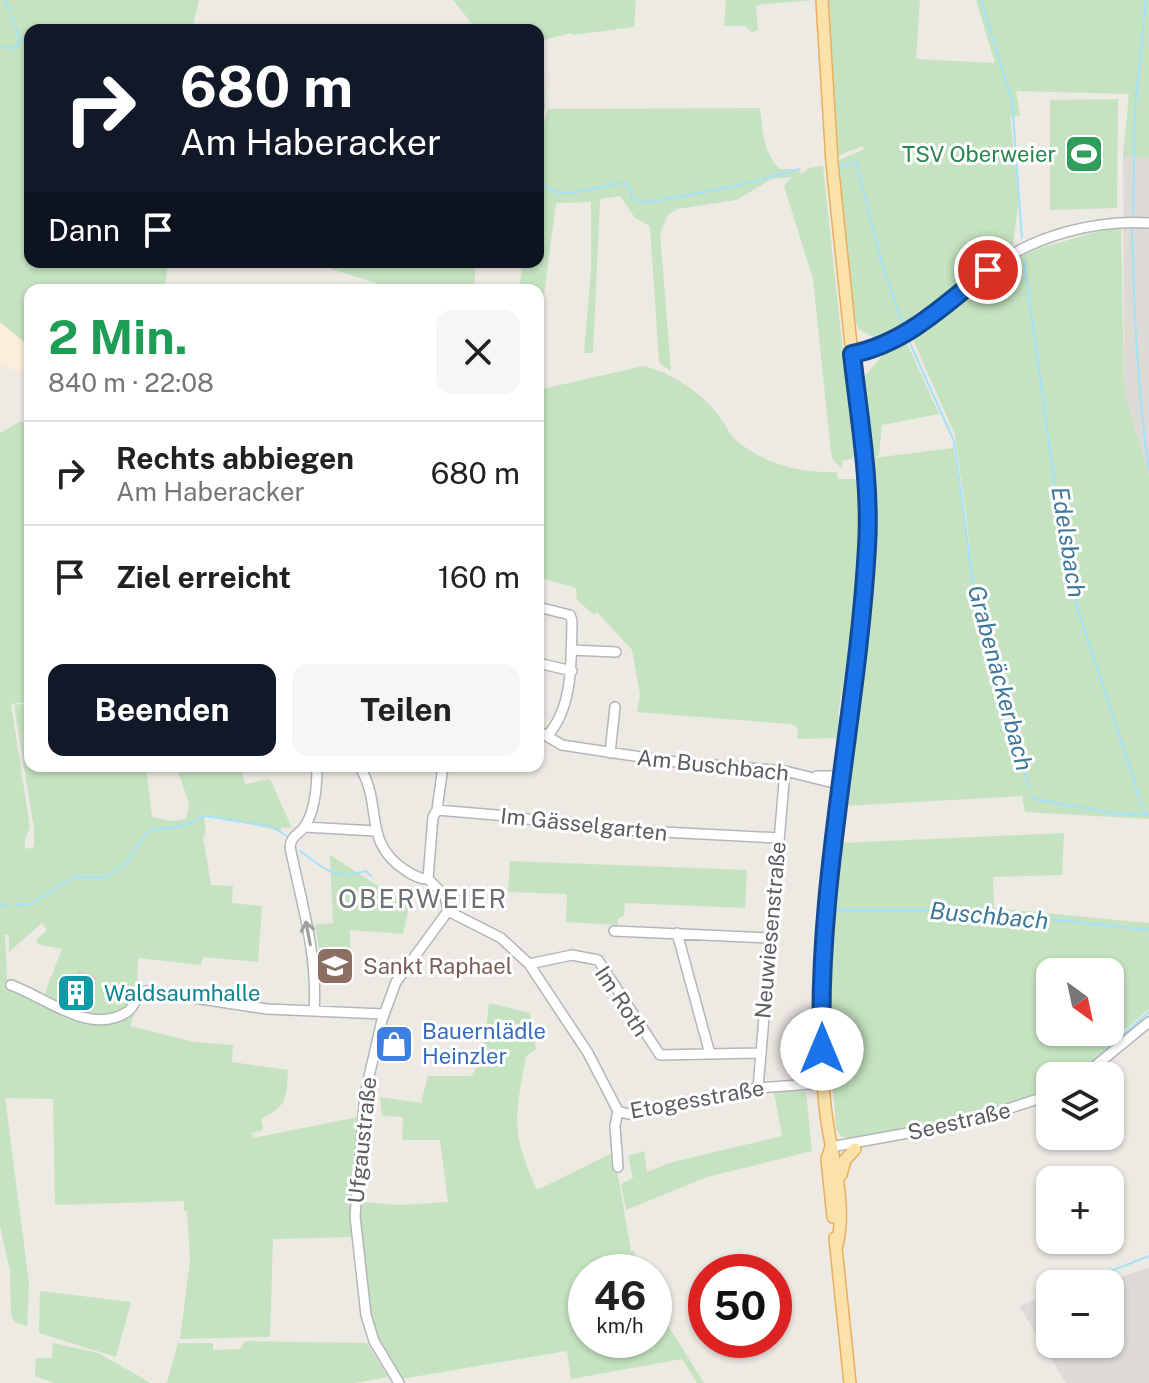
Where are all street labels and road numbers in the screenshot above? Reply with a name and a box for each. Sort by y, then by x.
street label: Am Buschbach [636,744,790,786]
street label: Im Gässelgarten [499,802,669,846]
street label: Neuwiesenstraße [749,840,791,1020]
street label: Im Roth [590,961,654,1041]
street label: Etogesstraße [628,1074,766,1124]
street label: Ufgaustraße [342,1075,382,1205]
street label: Seestraße [905,1097,1013,1145]

